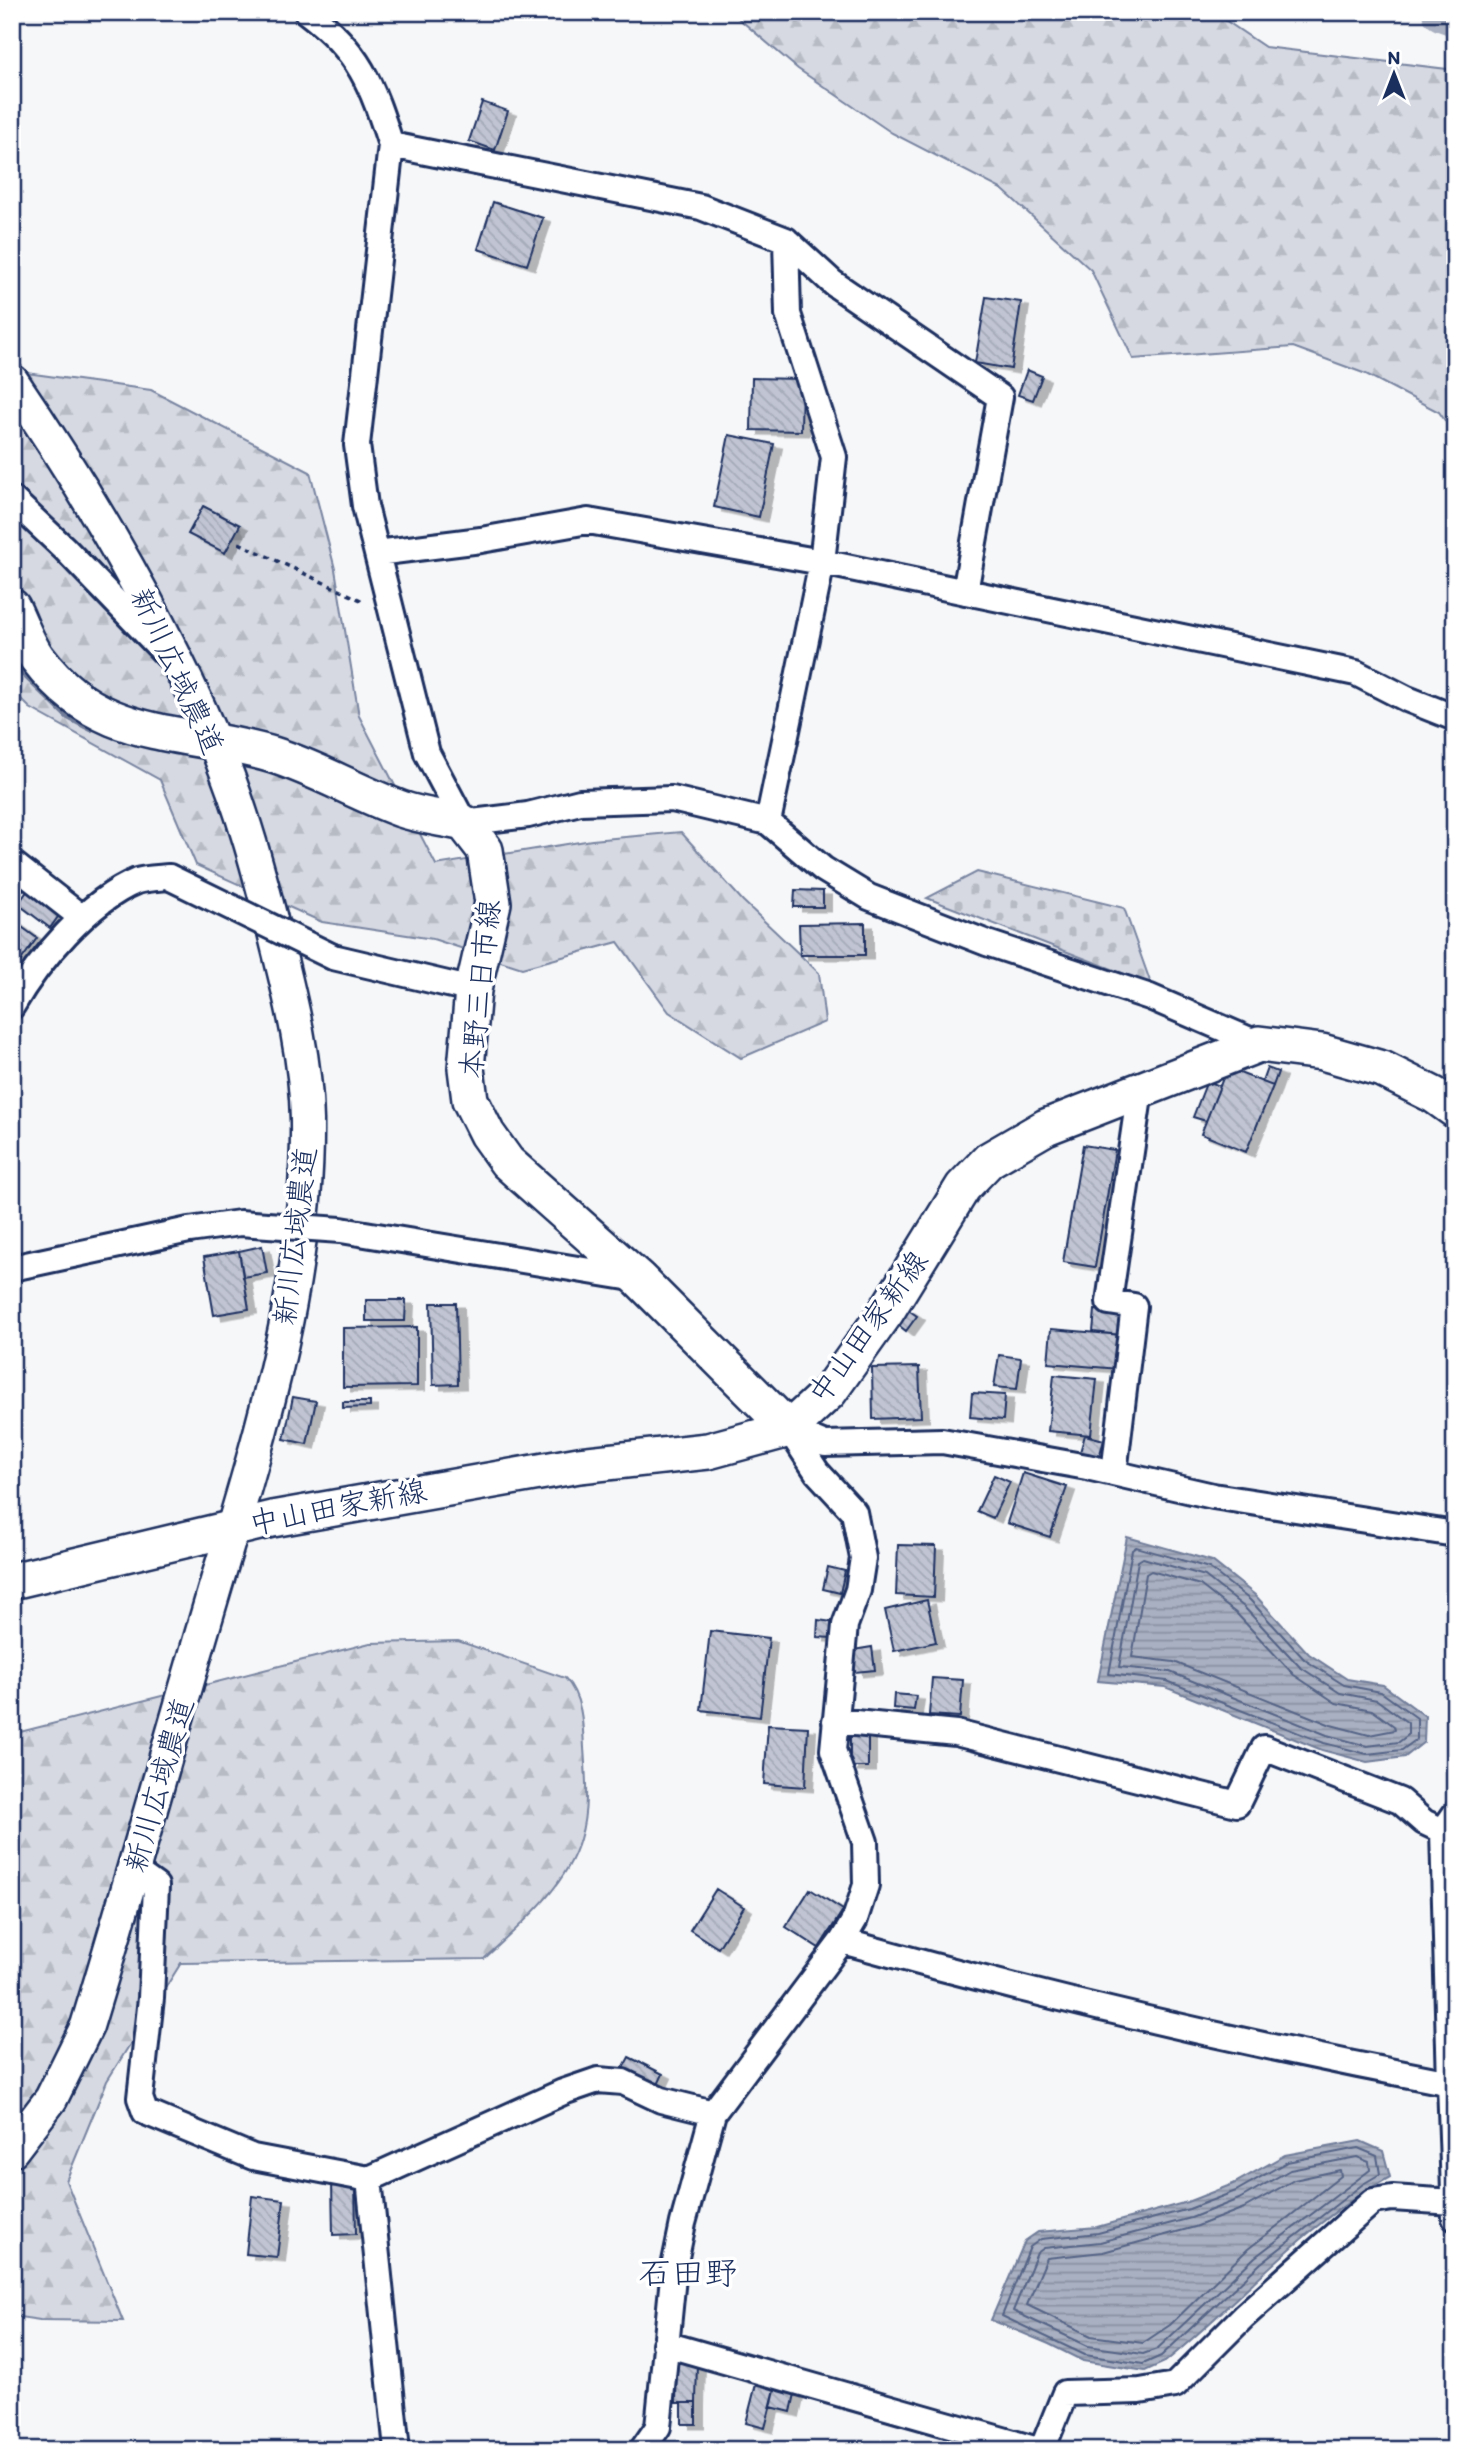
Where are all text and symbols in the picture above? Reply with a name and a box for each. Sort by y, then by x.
north arrow [1358,38,1428,108]
text: N [1388,46,1400,69]
street label: 新川広域農道 [123,581,232,760]
street label: 本野三日市線 [452,898,507,1080]
street label: 新川広域農道 [265,1144,324,1328]
street label: 中山田家新線 [800,1243,935,1410]
street label: 中山田家新線 [246,1471,430,1542]
street label: 新川広域農道 [116,1693,201,1876]
district label: 石田野 [639,2253,738,2292]

